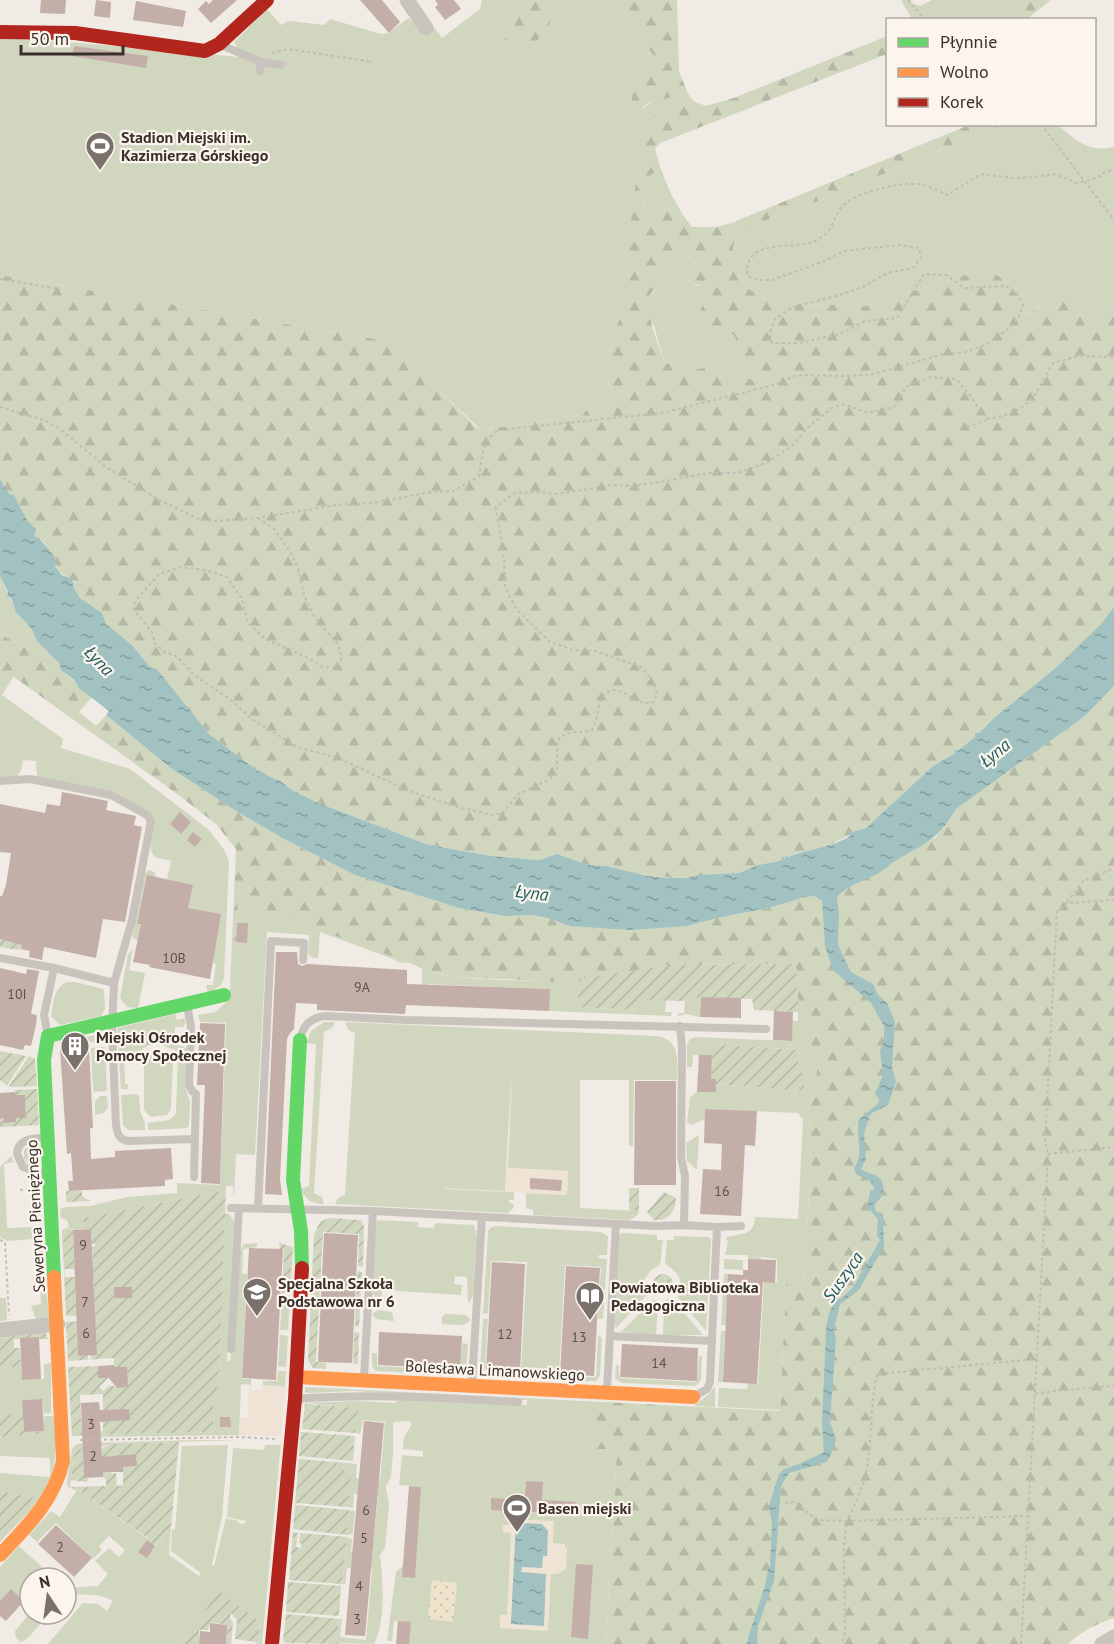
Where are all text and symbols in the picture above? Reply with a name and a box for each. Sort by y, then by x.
scale bar [21,18,123,56]
legend [886,18,1096,126]
text: 50 m [30,27,69,50]
text: Płynnie [940,30,997,53]
text: Wolno [940,60,989,83]
text: Korek [940,90,984,113]
place label: Stadion Miejski im. Kazimierza Górskiego [121,127,269,165]
sports icon: Stadion Miejski im. Kazimierza Górskiego [84,130,116,172]
water label: Łyna [80,641,119,681]
water label: Łyna [975,733,1015,772]
water label: Łyna [514,879,550,906]
house number: 10B [162,949,186,967]
house number: 9A [354,978,371,996]
house number: 10I [7,985,27,1003]
place label: Miejski Ośrodek Pomocy Społecznej [96,1027,227,1065]
building icon: Miejski Ośrodek Pomocy Społecznej [59,1030,91,1072]
street label: Seweryna Pieniężnego [21,1139,49,1293]
house number: 16 [714,1182,730,1200]
house number: 9 [79,1236,87,1254]
water label: Suszyca [817,1247,868,1307]
place label: Specjalna Szkoła Podstawowa nr 6 [278,1273,395,1311]
school or university icon: Specjalna Szkoła Podstawowa nr 6 [241,1276,273,1318]
place label: Powiatowa Biblioteka Pedagogiczna [611,1277,759,1315]
library icon: Powiatowa Biblioteka Pedagogiczna [574,1280,606,1322]
house number: 7 [81,1293,89,1311]
house number: 6 [82,1324,90,1342]
house number: 12 [497,1325,513,1343]
house number: 13 [571,1328,587,1346]
house number: 14 [651,1354,667,1372]
street label: Bolesława Limanowskiego [404,1355,586,1385]
house number: 3 [87,1415,95,1433]
house number: 2 [89,1447,97,1465]
sports icon: Basen miejski [501,1492,533,1534]
place label: Basen miejski [538,1498,632,1518]
house number: 6 [362,1501,370,1519]
house number: 5 [360,1529,368,1547]
house number: 2 [56,1538,64,1556]
north arrow [18,1566,78,1626]
text: N [37,1570,52,1592]
house number: 4 [355,1577,363,1595]
house number: 3 [353,1610,361,1628]

